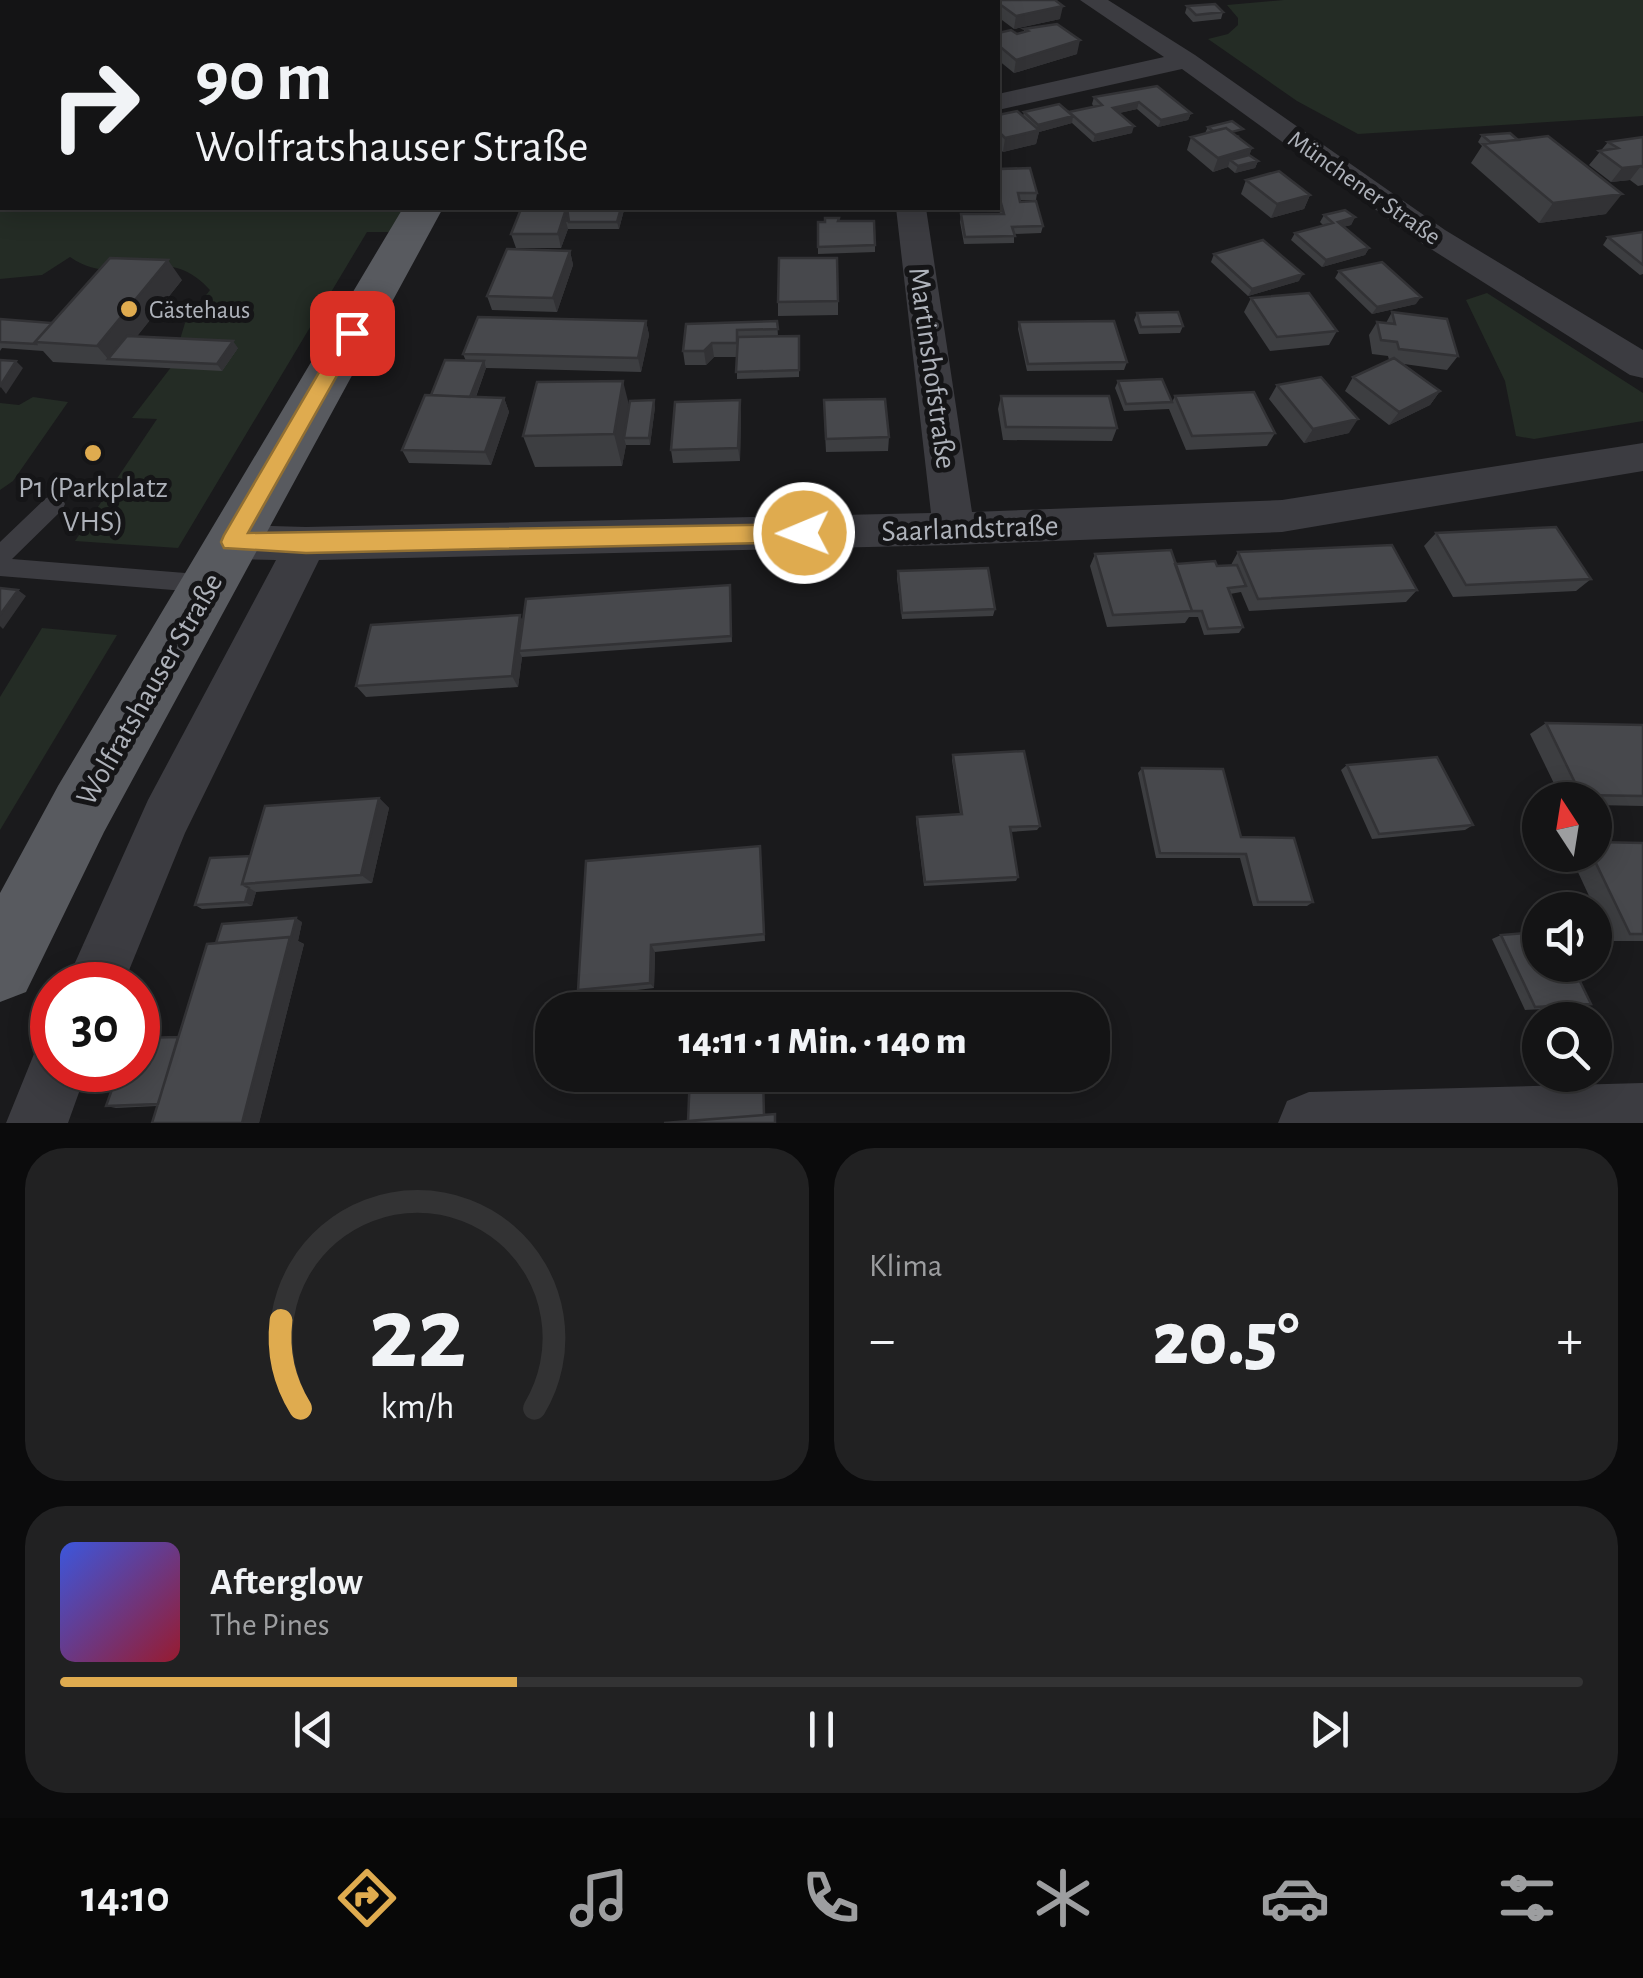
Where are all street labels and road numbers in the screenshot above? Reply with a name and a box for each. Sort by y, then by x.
street label: Münchener Straße [1283,126,1445,250]
street label: Martinshofstraße [903,265,961,471]
street label: Saarlandstraße [881,511,1059,547]
street label: Wolfratshauser Straße [71,568,228,811]

